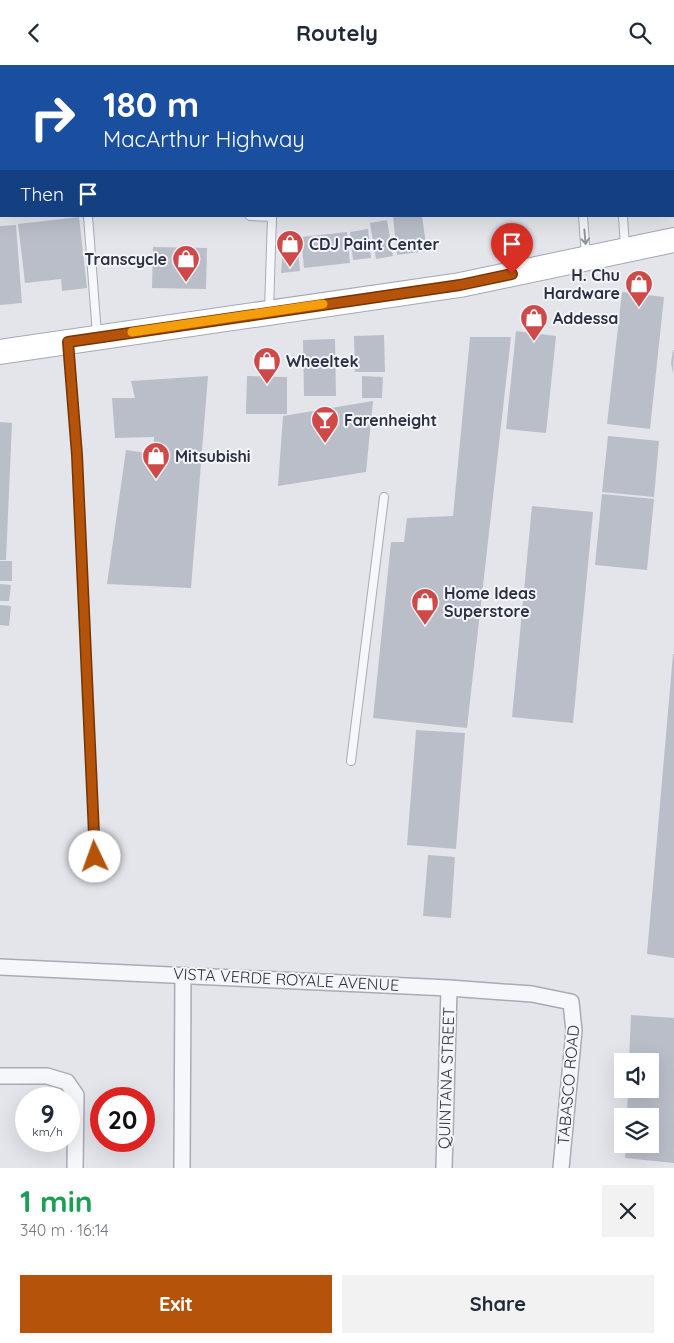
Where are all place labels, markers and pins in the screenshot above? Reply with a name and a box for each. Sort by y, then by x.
pin [491,223,533,274]
shop icon: CDJ Paint Center [275,229,305,268]
place label: CDJ Paint Center [309,234,439,254]
shop icon: Transcycle [171,244,201,283]
place label: Transcycle [84,249,167,269]
place label: H. Chu Hardware [543,265,620,303]
shop icon: H. Chu Hardware [624,269,654,308]
shop icon: Addessa [519,303,549,342]
place label: Addessa [553,308,618,328]
shop icon: Wheeltek [252,346,282,385]
place label: Wheeltek [286,351,359,371]
bar icon: Farenheight [310,405,340,444]
place label: Farenheight [344,410,437,430]
shop icon: Mitsubishi [141,441,171,480]
place label: Mitsubishi [175,446,251,466]
place label: Home Ideas Superstore [444,583,536,621]
shop icon: Home Ideas Superstore [410,587,440,626]

